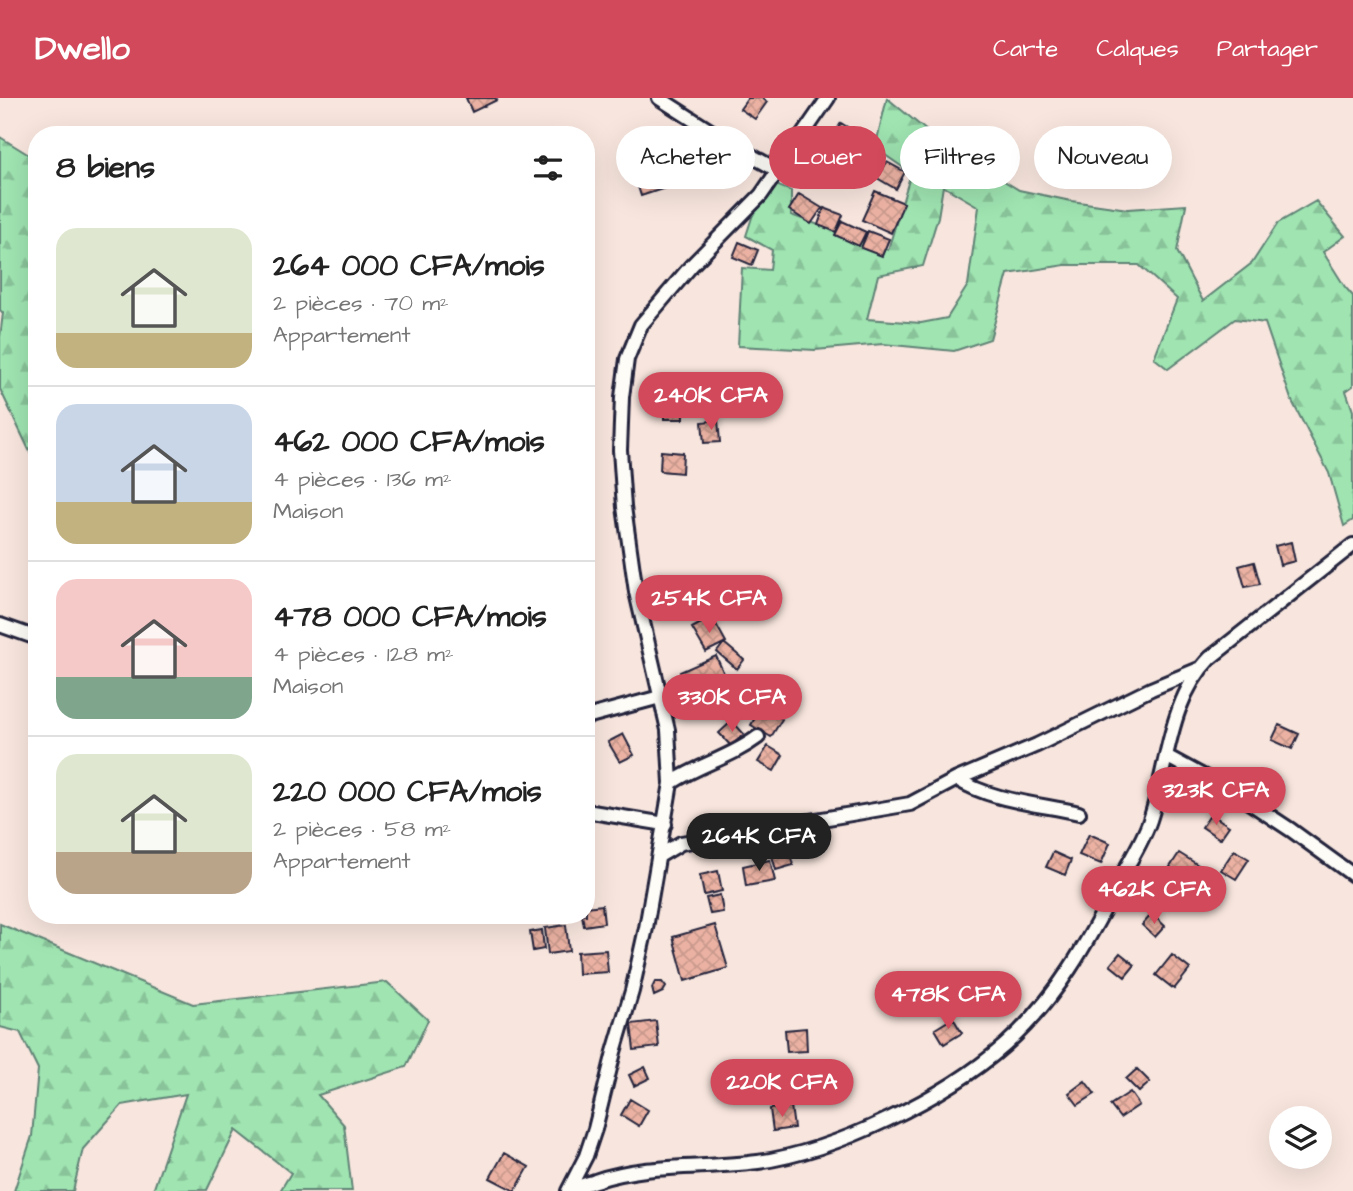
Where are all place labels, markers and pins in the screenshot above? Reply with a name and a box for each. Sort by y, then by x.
pin: 240K CFA [639,372,783,432]
pin: 254K CFA [637,575,781,635]
pin: 330K CFA [660,674,804,734]
pin: 323K CFA [1144,768,1288,827]
pin: 264K CFA [687,814,831,873]
pin: 462K CFA [1082,866,1226,926]
pin: 478K CFA [876,972,1020,1031]
pin: 220K CFA [710,1060,854,1119]

